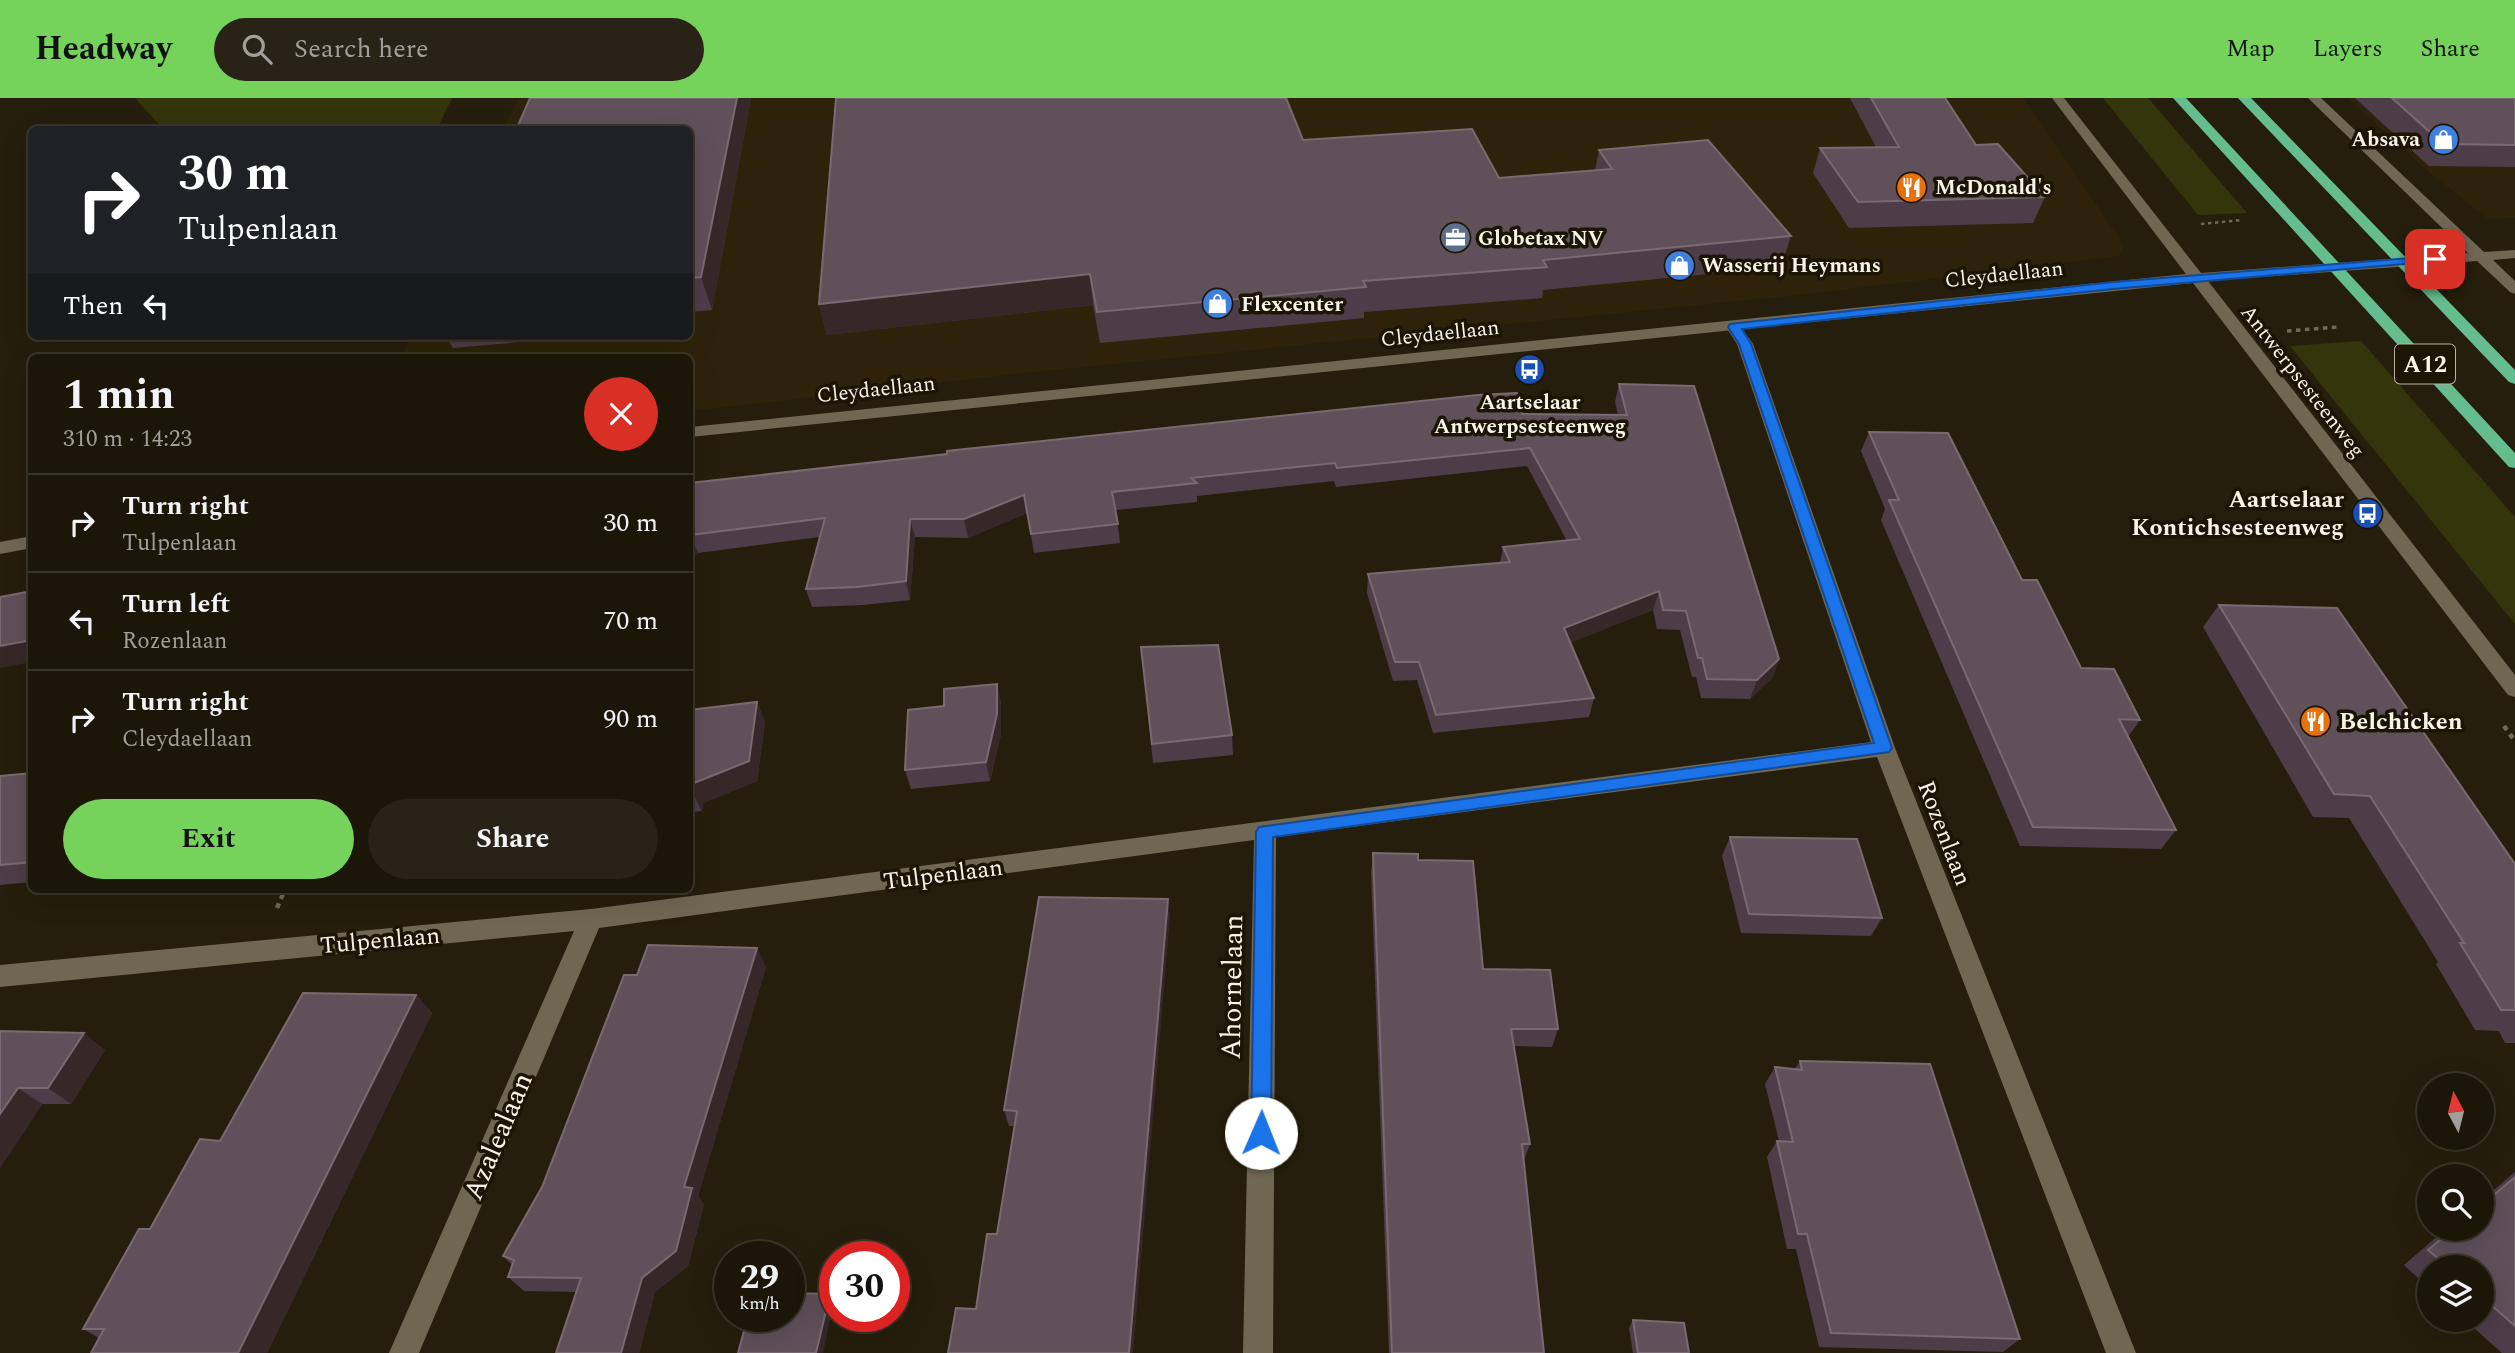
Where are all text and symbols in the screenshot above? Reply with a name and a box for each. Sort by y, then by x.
search box [214,18,704,81]
text: Headway [35,24,172,74]
text: Search here [294,29,429,69]
icon: search [238,30,276,68]
text: Map [2226,31,2275,67]
text: Layers [2313,31,2383,67]
text: Share [2421,31,2480,67]
shop icon: Absava [2426,122,2460,156]
place label: Absava [2351,124,2420,156]
text: 30 m [178,137,289,212]
icon: right [63,154,154,245]
restaurant icon: McDonald's [1895,170,1929,204]
place label: McDonald's [1935,172,2052,204]
text: Tulpenlaan [178,205,338,254]
office icon: Globetax NV [1438,221,1472,255]
place label: Globetax NV [1478,223,1604,255]
pin [2405,229,2465,289]
icon: arrive [2416,240,2454,278]
shop icon: Wasserij Heymans [1662,248,1696,282]
place label: Wasserij Heymans [1702,250,1881,282]
street label: Cleydaellaan [1943,253,2065,297]
text: Then [63,286,123,326]
icon: left [137,287,175,325]
shop icon: Flexcenter [1201,287,1235,321]
place label: Flexcenter [1241,289,1343,321]
street label: Antwerpsesteenweg [2232,298,2372,465]
street label: Cleydaellaan [1379,312,1501,356]
road number: A12 [2395,344,2455,384]
bus stop icon: Aartselaar Antwerpsesteenweg [1513,353,1547,387]
text: 1 min [63,364,175,427]
street label: Cleydaellaan [815,368,937,412]
button: close [584,377,658,451]
place label: Aartselaar Antwerpsesteenweg [1434,387,1626,443]
text: 310 m · 14:23 [63,422,192,457]
place label: Aartselaar Kontichsesteenweg [2131,482,2345,546]
text: Turn right [122,486,249,526]
bus stop icon: Aartselaar Kontichsesteenweg [2350,496,2384,530]
text: 30 m [603,503,658,543]
icon: right [63,504,101,542]
text: Tulpenlaan [122,526,237,561]
text: Turn left [122,584,230,624]
text: 70 m [603,601,658,641]
icon: left [63,602,101,640]
text: Rozenlaan [122,624,227,659]
text: Turn right [122,682,249,722]
text: 90 m [603,699,658,739]
icon: right [63,700,101,738]
restaurant icon: Belchicken [2299,704,2333,738]
place label: Belchicken [2339,704,2463,740]
text: Cleydaellaan [122,722,252,757]
street label: Rozenlaan [1908,776,1981,891]
button: Exit [63,799,354,879]
button: Share [368,799,658,879]
street label: Tulpenlaan [881,850,1005,900]
street label: Ahornelaan [1210,914,1255,1060]
street label: Tulpenlaan [319,918,442,964]
street label: Azalealaan [452,1066,545,1207]
north arrow [2417,1073,2494,1150]
map controls [2417,1073,2494,1332]
position arrow [1224,1096,1298,1170]
button: search [2417,1164,2494,1241]
speed limit sign: 30 [819,1241,910,1332]
text: 29 [740,1251,779,1304]
button: layers [2417,1255,2494,1332]
text: km/h [739,1290,780,1317]

